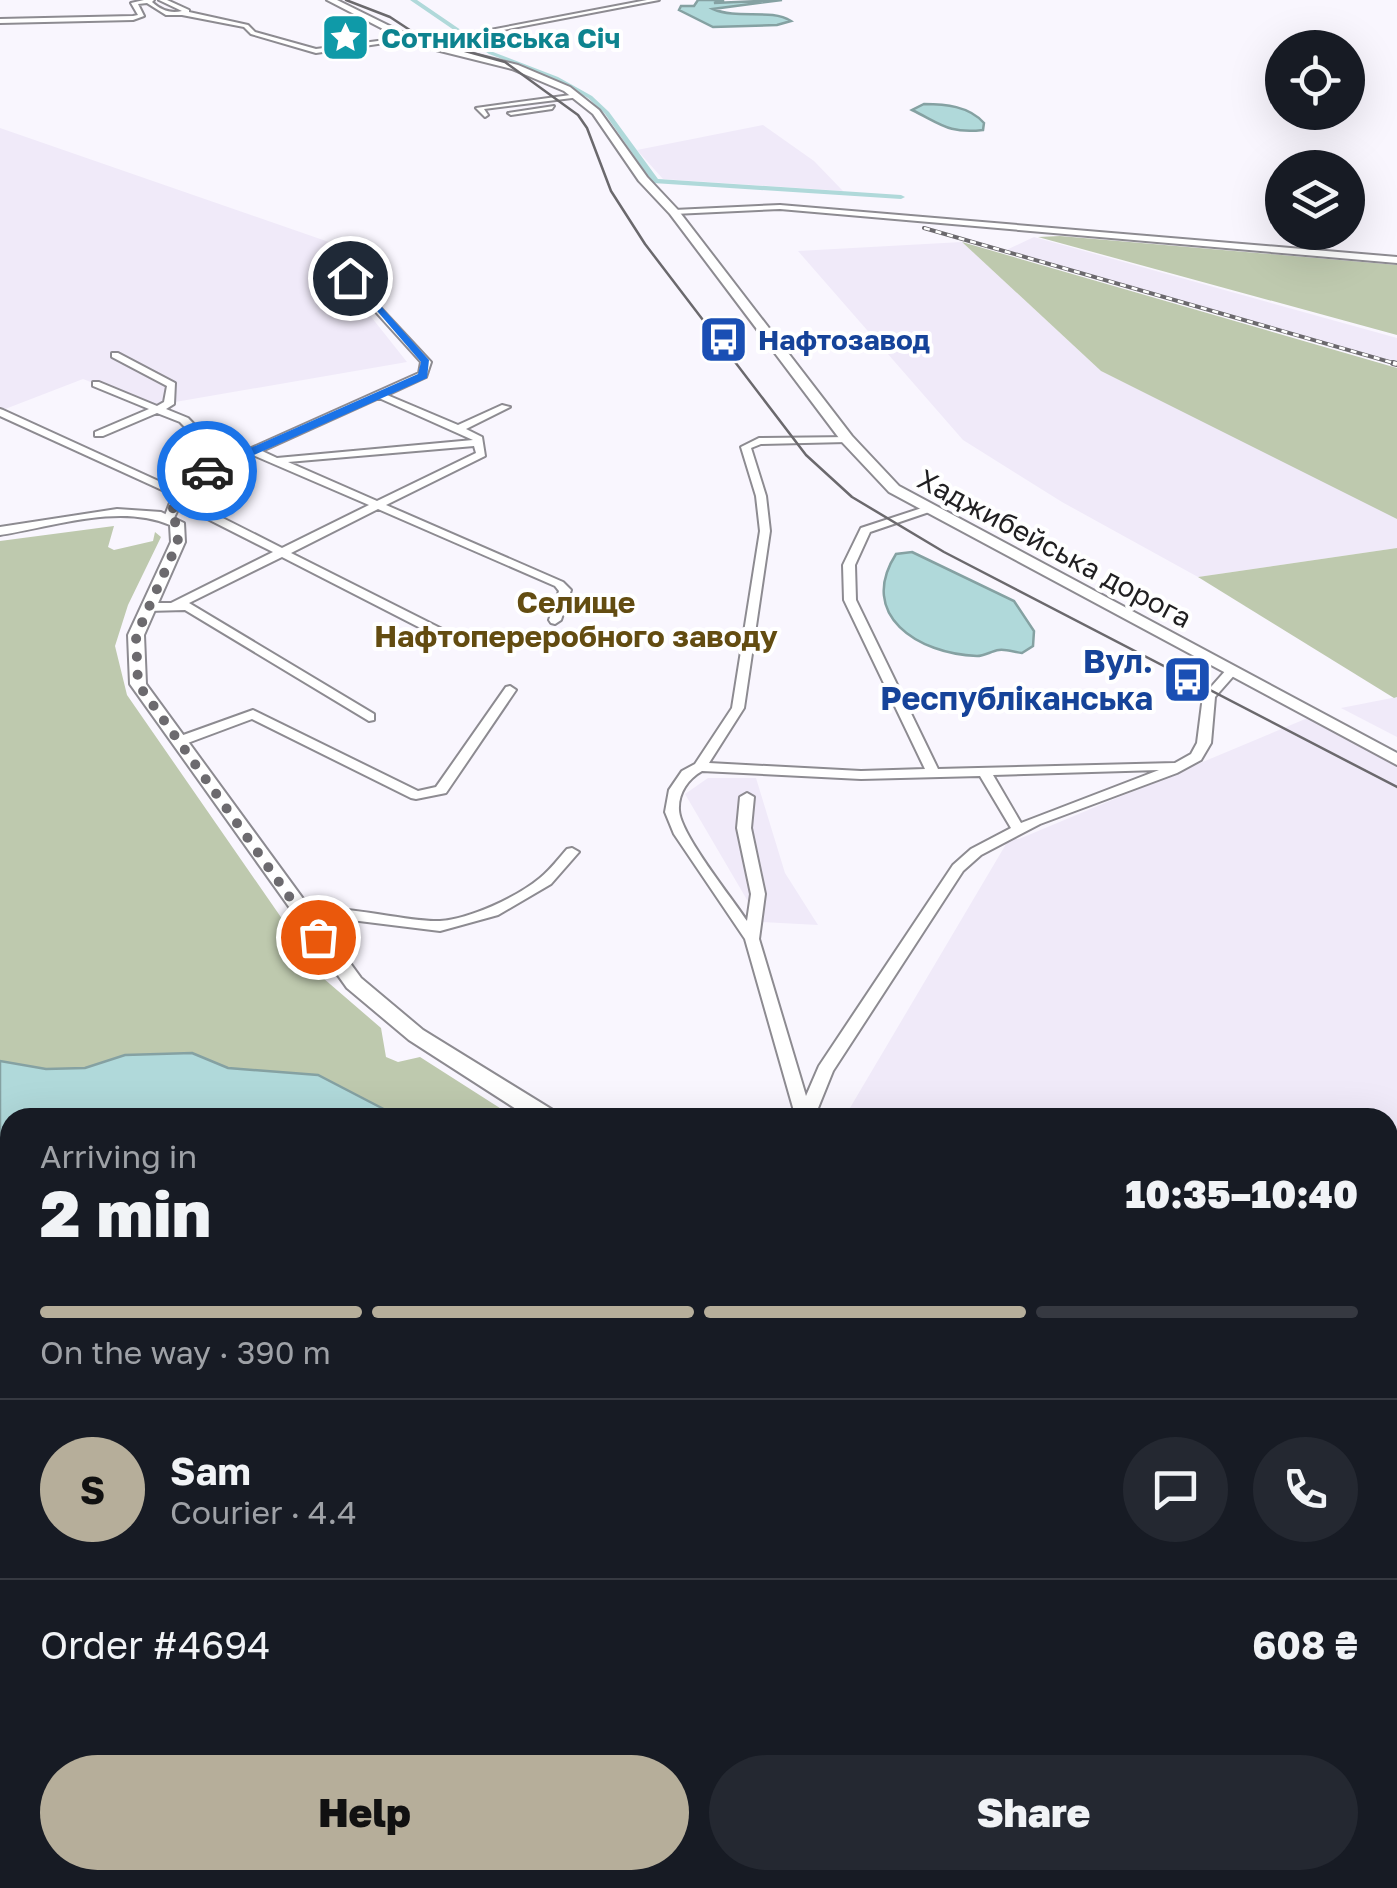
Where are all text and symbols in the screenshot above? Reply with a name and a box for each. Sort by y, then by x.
place icon: Сотниківська Січ [320,11,372,63]
place label: Сотниківська Січ [381,21,621,54]
map controls [1265,30,1365,250]
button: locate [1265,30,1365,130]
button: layers [1265,150,1365,250]
pin [308,236,393,321]
icon: home [323,251,378,306]
bus stop icon: Нафтозавод [697,313,749,365]
place label: Нафтозавод [758,323,930,356]
courier [157,421,257,521]
icon: car [180,444,235,499]
street label: Хаджибейська дорога [913,462,1197,634]
district label: Селище Нафтопереробного заводу [374,584,778,654]
place label: Вул. Республіканська [880,642,1153,717]
bus stop icon: Вул. Республіканська [1162,653,1214,705]
pin [276,895,361,980]
icon: bag [291,910,346,965]
text: Arriving in [40,1137,197,1175]
text: 10:35–10:40 [1125,1171,1358,1216]
text: 2 min [40,1173,211,1251]
text: On the way · 390 m [40,1333,331,1371]
button: chat [1123,1437,1228,1542]
button: phone [1253,1437,1358,1542]
text: Sam [170,1448,251,1493]
text: S [80,1467,105,1512]
text: Courier · 4.4 [170,1493,357,1531]
text: Order #4694 [40,1622,270,1667]
text: 608 ₴ [1252,1622,1358,1667]
button: Help [40,1755,689,1870]
button: Share [709,1755,1358,1870]

